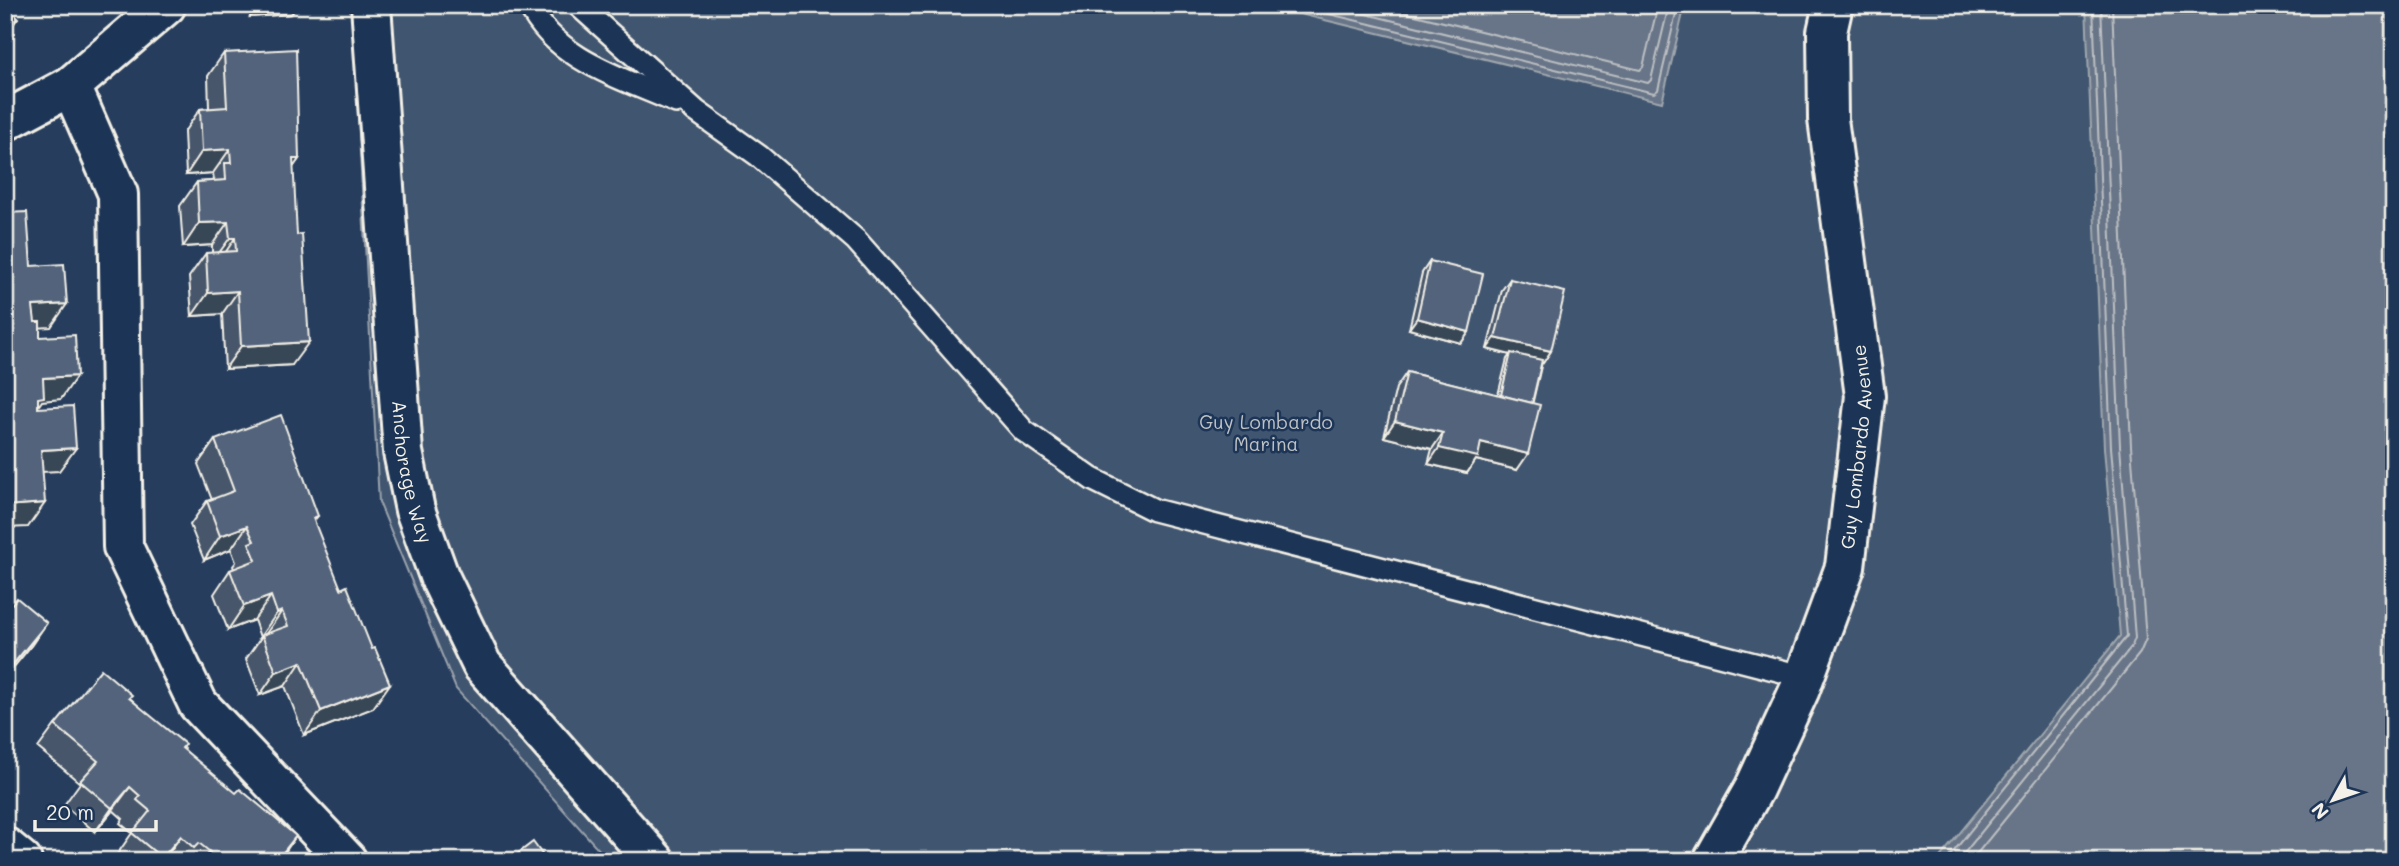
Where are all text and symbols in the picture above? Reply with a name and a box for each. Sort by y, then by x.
street label: Guy Lombardo Avenue [1834,343,1877,550]
street label: Anchorage Way [387,399,439,546]
park label: Guy Lombardo Marina [1199,409,1333,456]
north arrow [2298,764,2368,834]
scale bar [35,789,156,833]
text: 20 m [46,798,94,825]
text: N [2305,798,2334,825]

